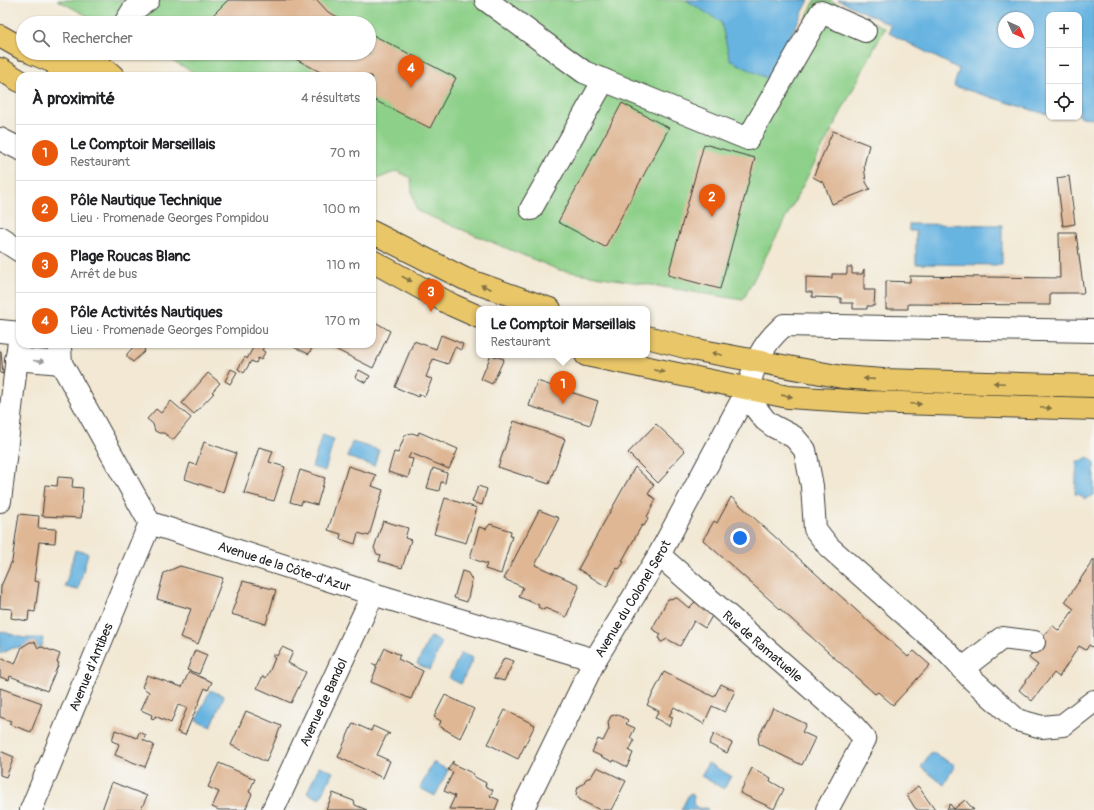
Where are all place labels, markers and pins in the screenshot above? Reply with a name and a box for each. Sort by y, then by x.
pin: 4 [398,55,424,88]
pin: 2 [699,184,725,217]
pin: 3 [418,279,444,312]
pin: 1 [550,371,576,404]

